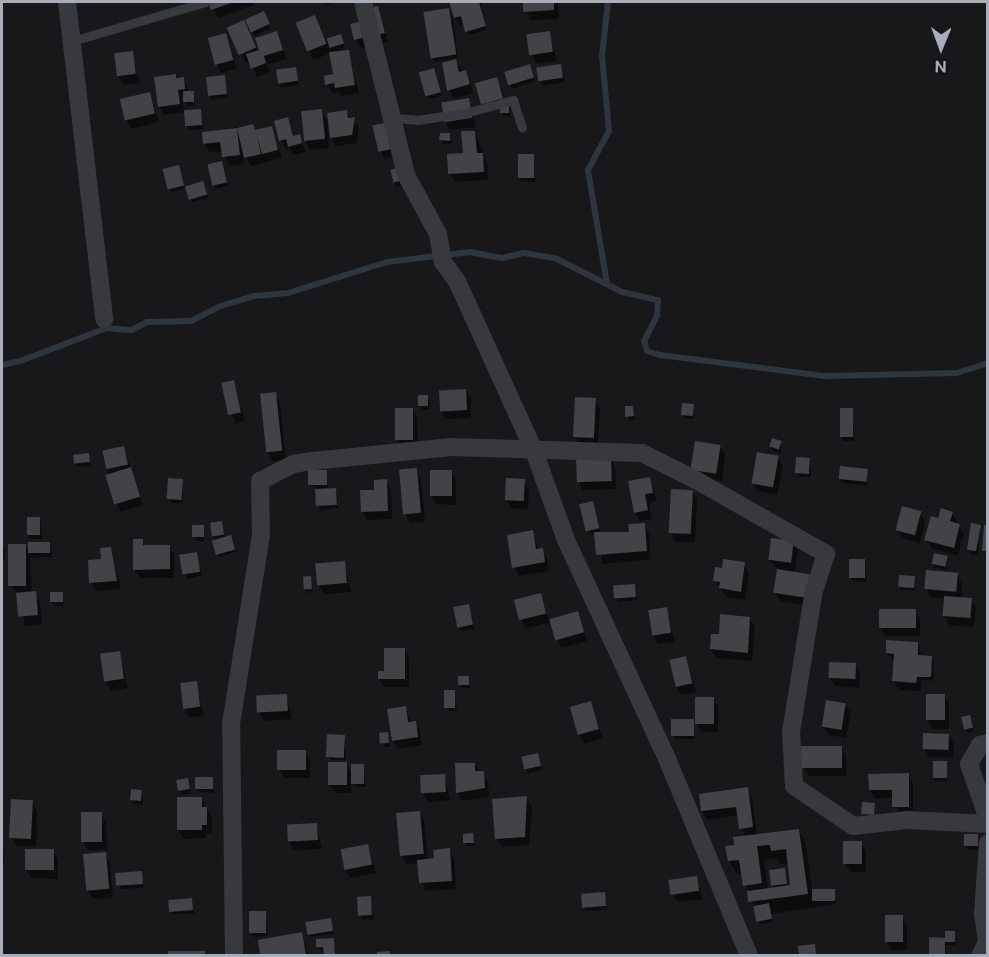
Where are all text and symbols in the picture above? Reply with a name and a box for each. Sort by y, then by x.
north arrow [911,18,971,78]
text: N [934,57,947,76]

